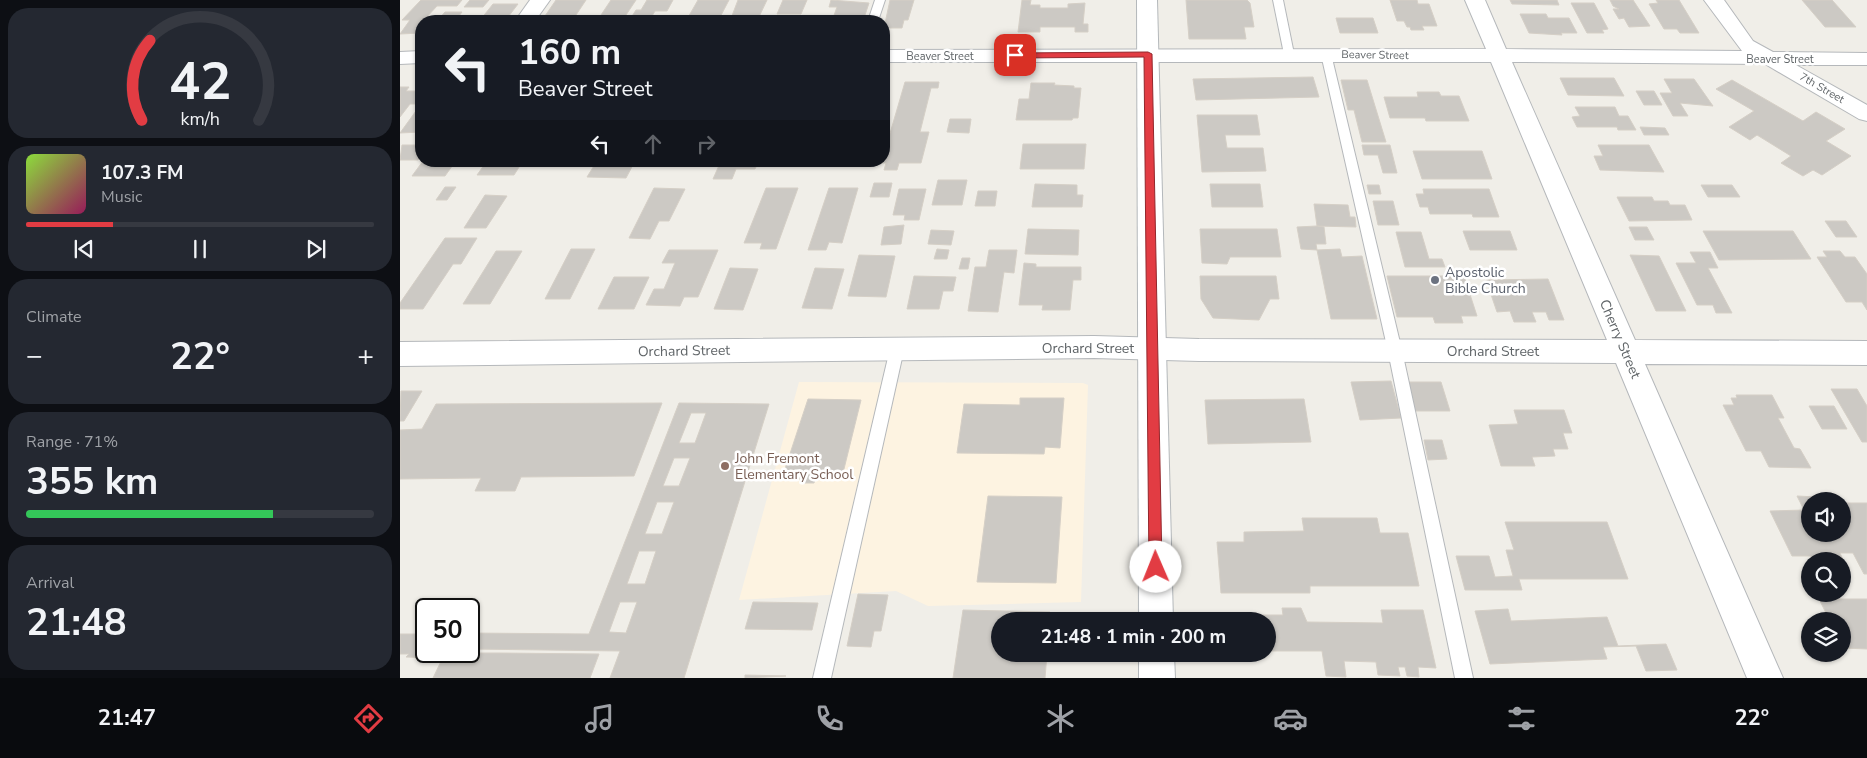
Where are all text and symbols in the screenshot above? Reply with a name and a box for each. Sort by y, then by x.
text: 160 m [518,29,621,76]
pin [994,34,1036,76]
icon: left [435,35,500,100]
icon: arrive [1001,41,1029,69]
text: 42 [169,46,231,117]
street label: Beaver Street [1341,47,1409,63]
street label: Beaver Street [906,49,974,64]
street label: Beaver Street [1746,52,1814,67]
street label: 7th Street [1797,69,1847,107]
text: Beaver Street [518,74,653,104]
text: km/h [180,107,220,131]
icon: left [586,130,614,158]
icon: ahead [639,130,667,158]
icon: right [692,130,720,158]
text: 107.3 FM [101,160,184,186]
text: Music [101,186,142,208]
icon: previous [70,235,98,263]
icon: pause [186,235,214,263]
icon: next [302,235,330,263]
place label: Apostolic Bible Church [1445,263,1526,298]
marker: Apostolic Bible Church [1429,274,1441,286]
street label: Cherry Street [1595,297,1645,382]
text: Climate [26,306,81,328]
text: 22° [170,331,230,382]
text: − [26,337,43,375]
text: + [357,337,374,375]
street label: Orchard Street [1042,339,1134,358]
street label: Orchard Street [638,341,730,361]
street label: Orchard Street [1447,342,1539,361]
text: Range · 71% [26,431,118,453]
place label: John Fremont Elementary School [734,449,854,484]
text: 355 km [26,456,158,507]
marker: John Fremont Elementary School [719,460,731,472]
map controls [1801,492,1851,662]
button: sound [1801,492,1851,542]
position arrow [1129,540,1181,592]
button: search [1801,552,1851,602]
text: Arrival [26,572,74,594]
text: 21:48 [26,597,127,648]
speed limit sign: 50 [415,598,480,663]
button: layers [1801,612,1851,662]
text: 21:48 · 1 min · 200 m [1041,624,1226,650]
icon: directions [351,701,386,736]
icon: music [582,701,617,736]
icon: phone [812,701,847,736]
icon: climate [1043,701,1078,736]
icon: car [1273,701,1308,736]
icon: filters [1504,701,1539,736]
text: 21:47 [98,703,156,733]
text: 22° [1734,703,1769,733]

